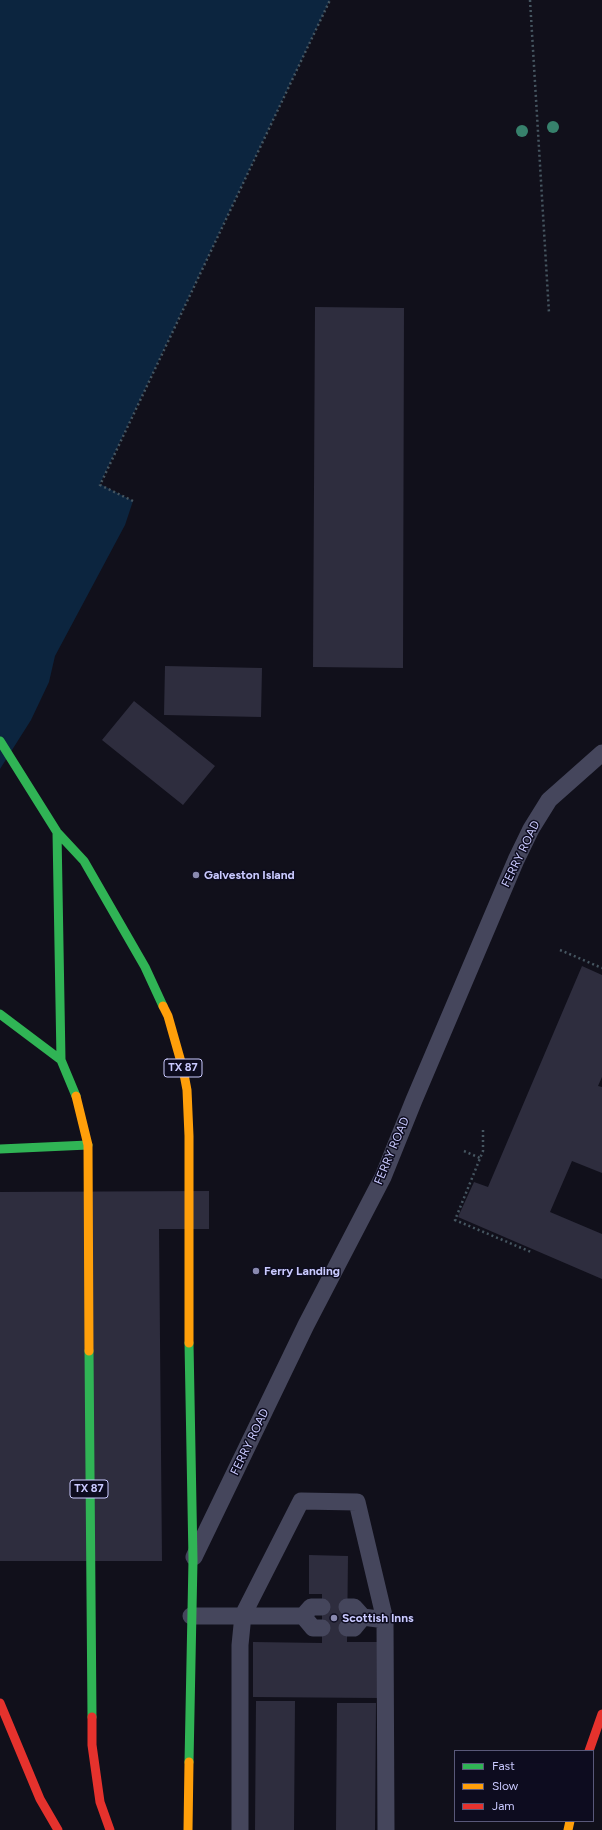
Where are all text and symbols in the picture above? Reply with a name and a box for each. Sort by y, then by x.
street label: FERRY ROAD [499,818,543,890]
place label: Galveston Island [204,868,295,882]
marker: Galveston Island [191,870,201,880]
road number: TX 87 [164,1059,202,1077]
street label: FERRY ROAD [371,1115,413,1187]
place label: Ferry Landing [264,1264,340,1278]
marker: Ferry Landing [251,1266,261,1276]
street label: FERRY ROAD [228,1406,272,1478]
road number: TX 87 [70,1480,108,1498]
place label: Scottish Inns [342,1611,414,1625]
marker: Scottish Inns [329,1613,339,1623]
legend [454,1750,594,1822]
text: Fast [492,1759,515,1773]
text: Slow [492,1779,518,1793]
text: Jam [492,1799,515,1813]

